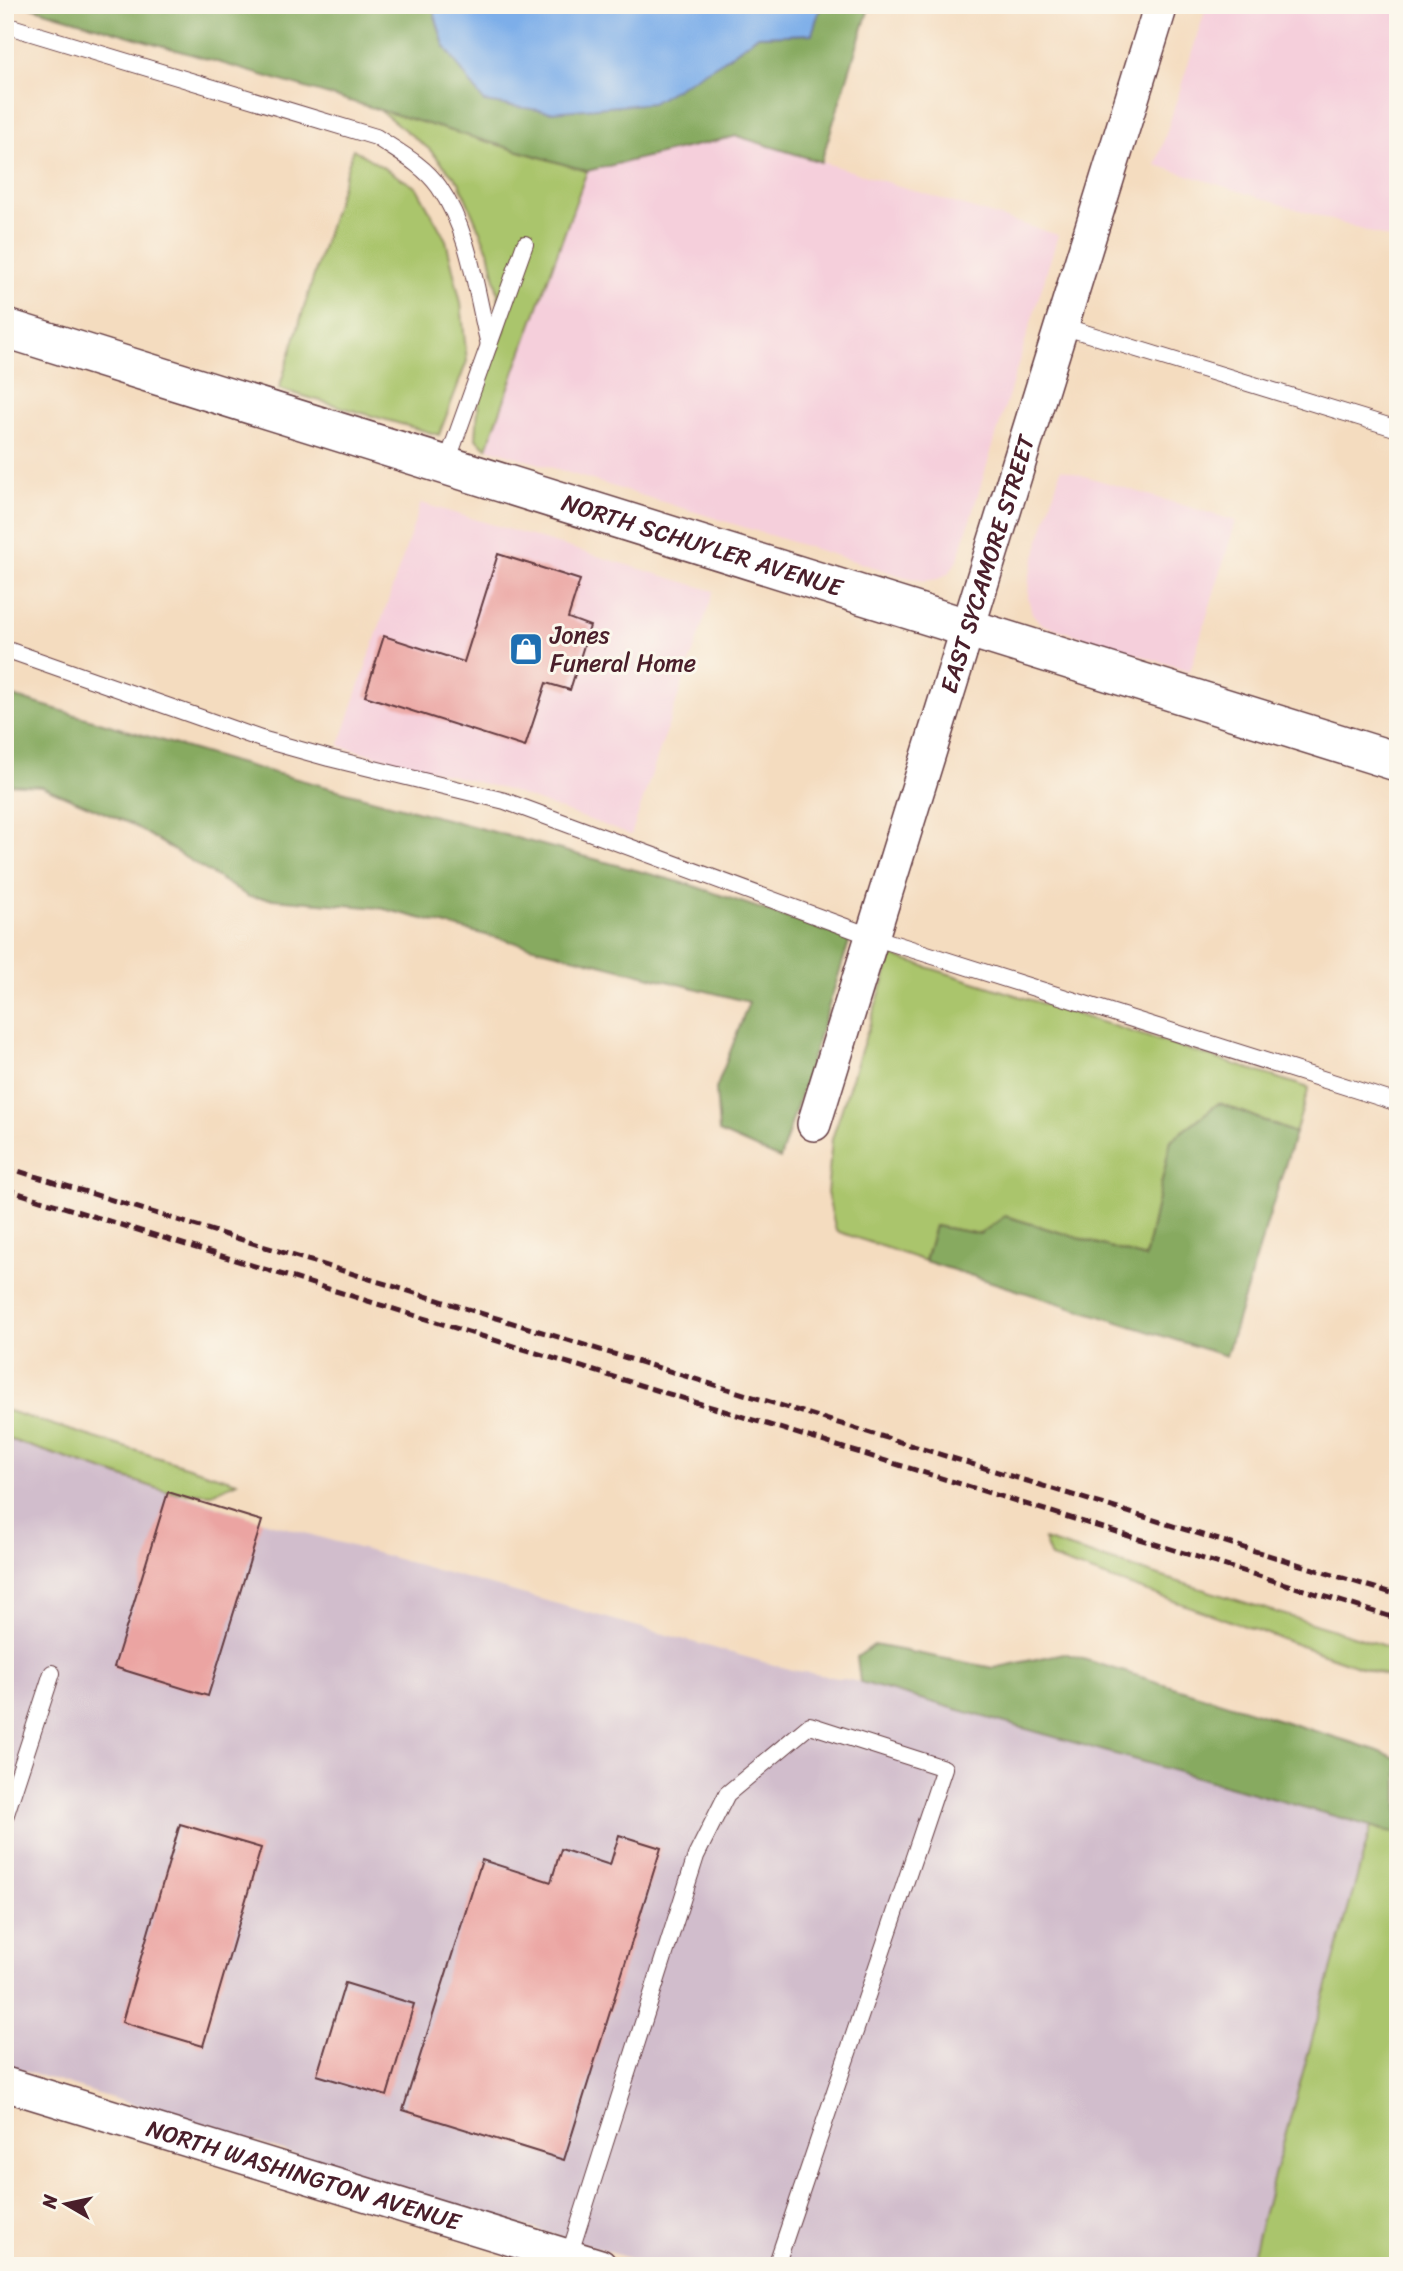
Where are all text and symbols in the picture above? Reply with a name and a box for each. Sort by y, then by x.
street label: EAST SYCAMORE STREET [928,429,1048,699]
street label: NORTH SCHUYLER AVENUE [556,482,849,609]
place label: Jones Funeral Home [549,614,696,684]
shop icon: Jones Funeral Home [507,630,545,668]
street label: NORTH WASHINGTON AVENUE [141,2107,467,2244]
north arrow [32,2170,102,2240]
text: N [32,2192,67,2211]

